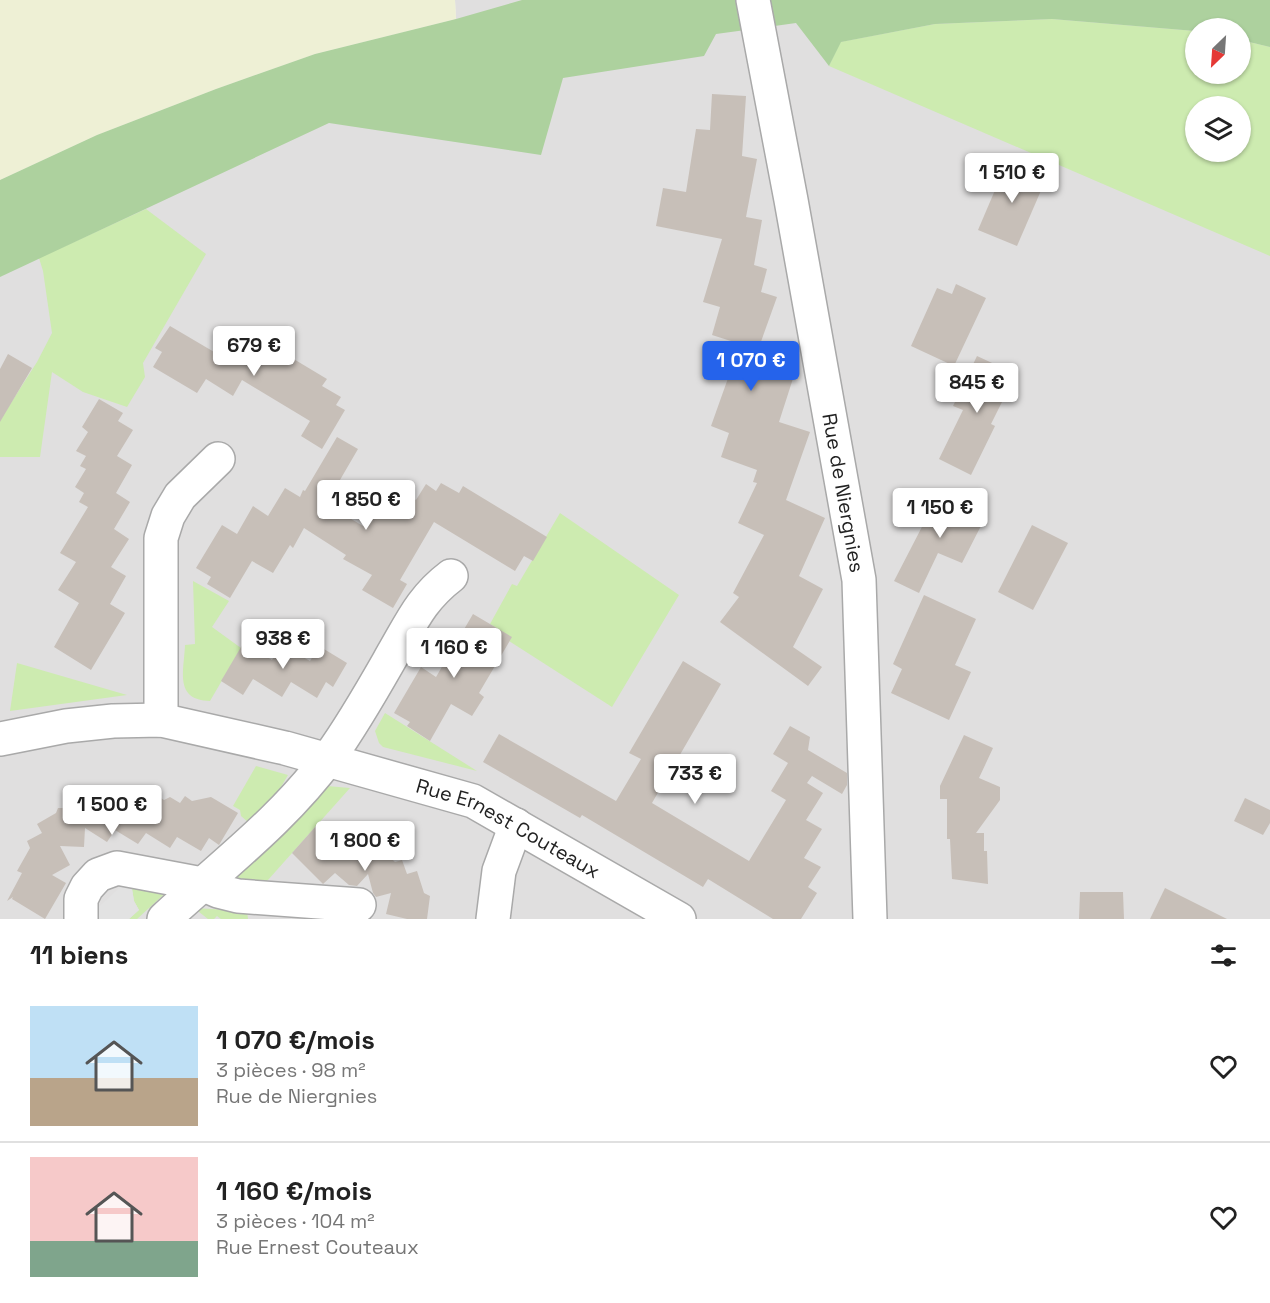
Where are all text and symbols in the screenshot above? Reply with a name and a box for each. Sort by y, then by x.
north arrow [1185,18,1251,84]
map controls [1185,18,1251,162]
button: layers [1185,96,1251,162]
pin: 1 510 € [957,153,1067,204]
text: 1 510 € [979,159,1045,185]
pin: 679 € [212,326,296,377]
text: 679 € [227,332,281,358]
pin: 1 070 € [696,341,806,392]
text: 1 070 € [716,347,786,373]
pin: 845 € [935,363,1019,414]
text: 845 € [949,369,1005,395]
street label: Rue de Niergnies [816,411,870,574]
pin: 1 850 € [311,480,421,531]
text: 1 850 € [331,486,401,512]
pin: 1 150 € [885,488,995,539]
text: 1 150 € [907,494,973,520]
pin: 938 € [241,619,325,670]
text: 938 € [255,625,311,651]
pin: 1 160 € [399,628,509,679]
text: 1 160 € [420,634,488,660]
pin: 733 € [653,754,737,805]
text: 733 € [668,760,722,786]
street label: Rue Ernest Couteaux [413,773,605,884]
pin: 1 500 € [57,785,167,836]
text: 1 500 € [77,791,147,817]
pin: 1 800 € [310,821,420,872]
text: 1 800 € [330,827,400,853]
text: 11 biens [30,938,128,972]
icon: filters [1207,939,1240,972]
text: 1 070 €/mois [216,1023,375,1057]
icon: home [78,1030,150,1102]
icon: heart [1207,1050,1240,1083]
text: 3 pièces · 98 m² [216,1057,366,1083]
text: Rue de Niergnies [216,1083,377,1109]
text: 1 160 €/mois [216,1174,372,1208]
icon: home [78,1181,150,1253]
icon: heart [1207,1201,1240,1234]
text: 3 pièces · 104 m² [216,1208,375,1234]
text: Rue Ernest Couteaux [216,1234,419,1260]

